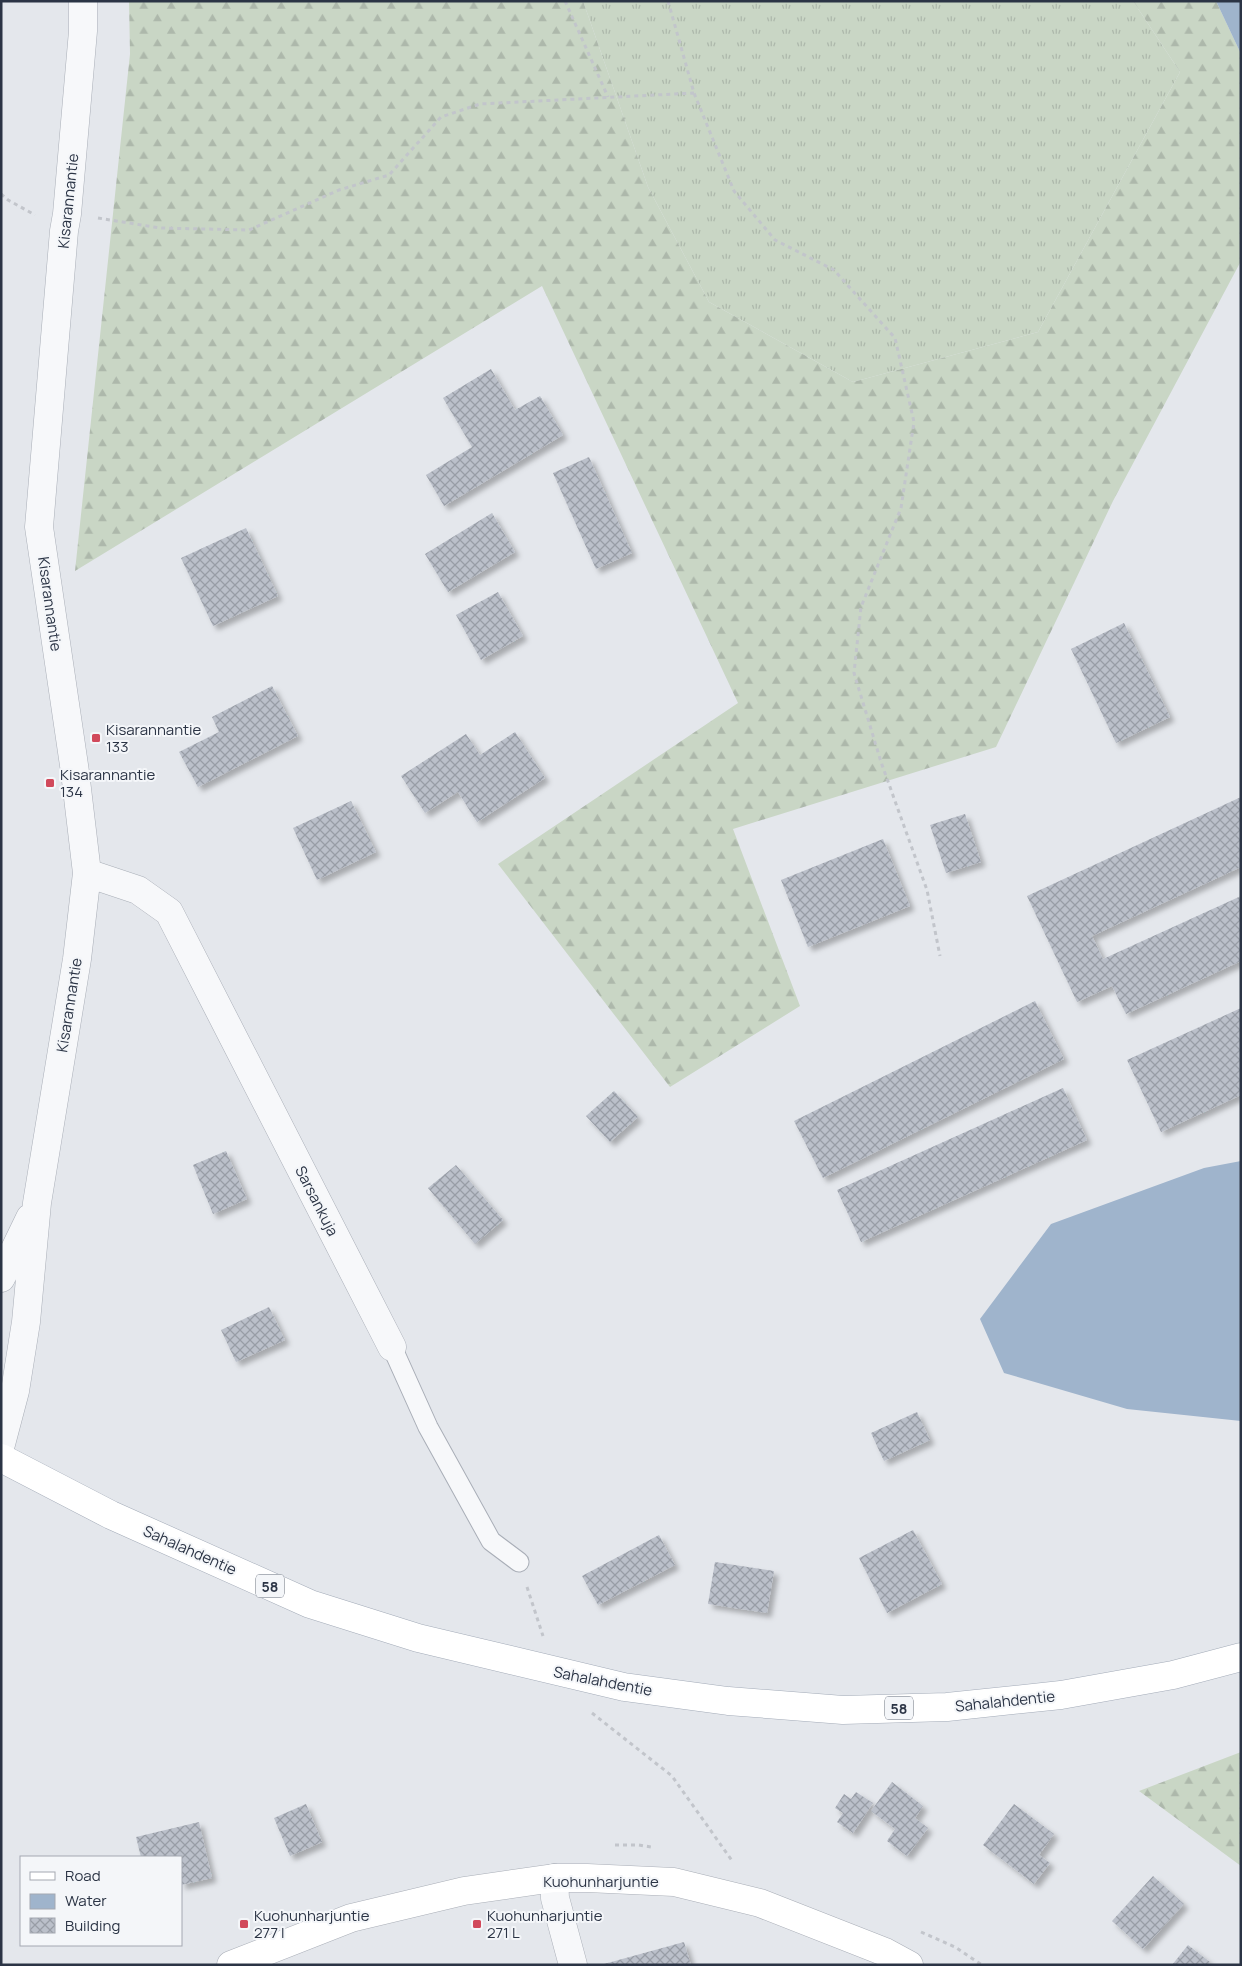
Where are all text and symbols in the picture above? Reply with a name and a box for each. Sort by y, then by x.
street label: Kisarannantie [53,152,83,250]
street label: Kisarannantie [33,555,67,653]
place label: Kisarannantie 133 [106,719,202,757]
marker: Kisarannantie 133 [90,732,102,744]
place label: Kisarannantie 134 [60,764,156,802]
marker: Kisarannantie 134 [44,777,56,789]
street label: Kisarannantie [51,956,87,1054]
street label: Sarsankuja [290,1162,344,1240]
street label: Sahalahdentie [140,1520,240,1580]
road number: 58 [256,1574,284,1598]
street label: Sahalahdentie [552,1661,654,1701]
street label: Sahalahdentie [954,1685,1056,1717]
road number: 58 [885,1696,913,1720]
legend [20,1856,182,1946]
text: Road [65,1865,101,1886]
street label: Kuohunharjuntie [543,1871,659,1892]
text: Water [65,1890,107,1911]
place label: Kuohunharjuntie 277 I [254,1905,370,1943]
place label: Kuohunharjuntie 271 L [487,1905,603,1943]
text: Building [65,1915,120,1936]
marker: Kuohunharjuntie 277 I [238,1918,250,1930]
marker: Kuohunharjuntie 271 L [471,1918,483,1930]

